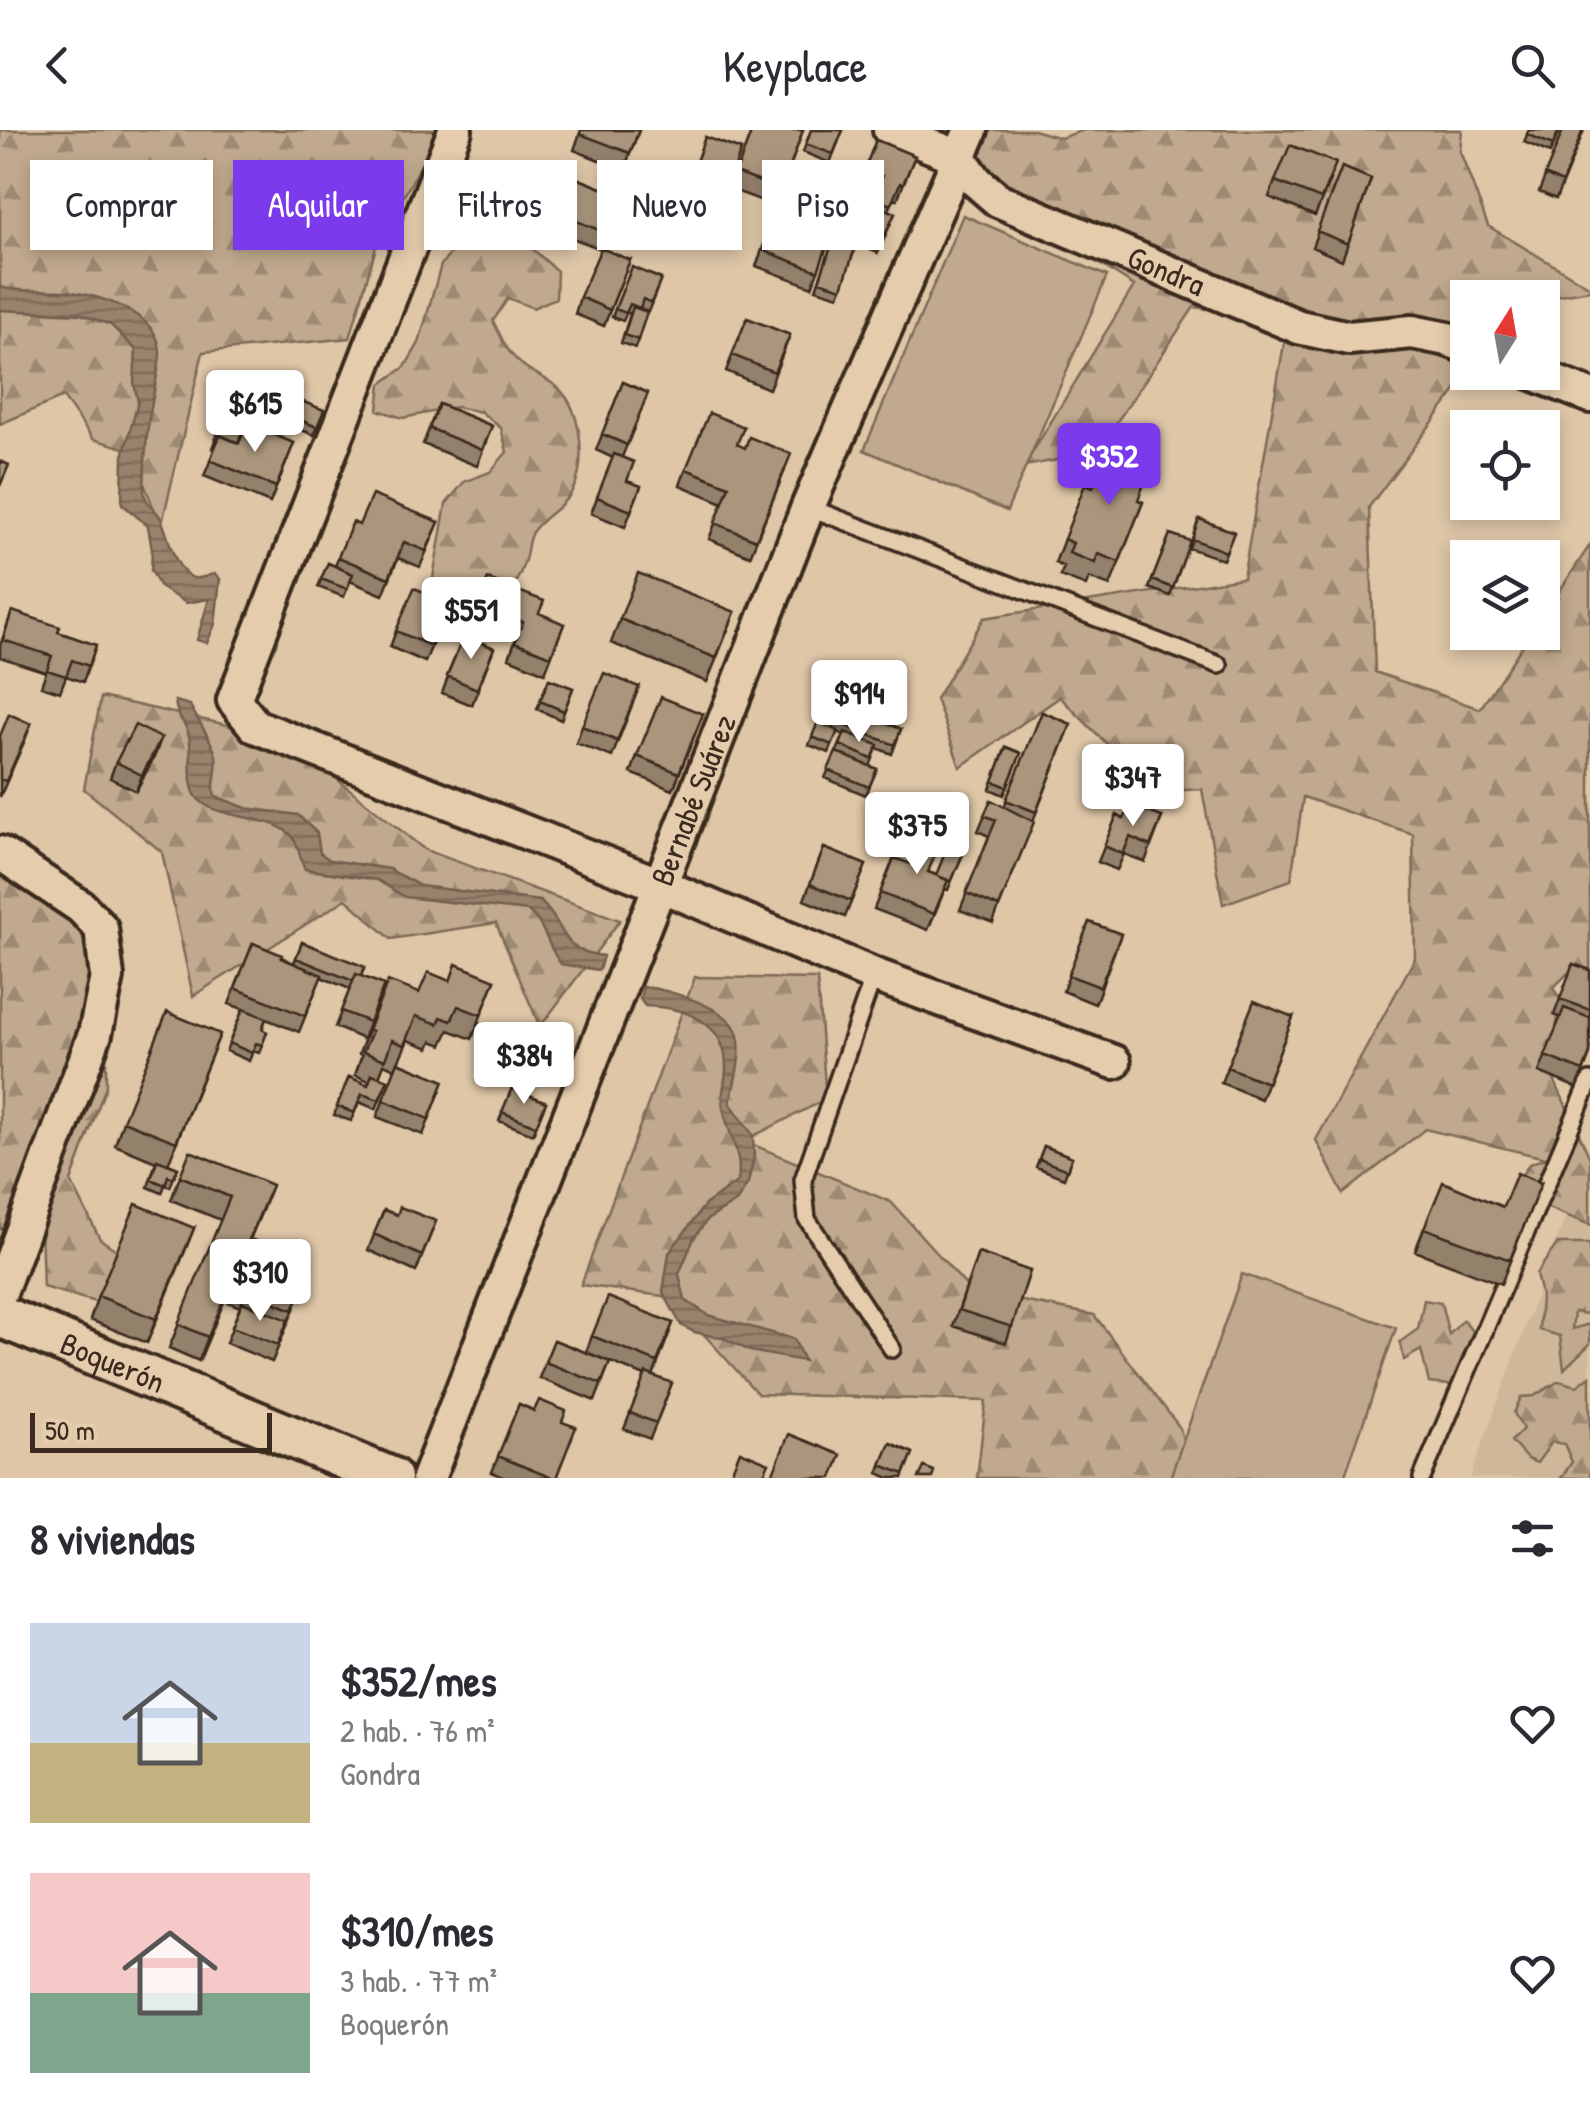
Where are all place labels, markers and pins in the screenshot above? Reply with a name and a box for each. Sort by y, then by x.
pin: $615 [196,370,314,455]
pin: $352 [1050,423,1168,508]
pin: $551 [412,577,530,662]
pin: $914 [800,660,918,745]
pin: $347 [1074,744,1192,829]
pin: $375 [858,792,976,877]
pin: $384 [465,1022,583,1107]
pin: $310 [201,1239,319,1324]

